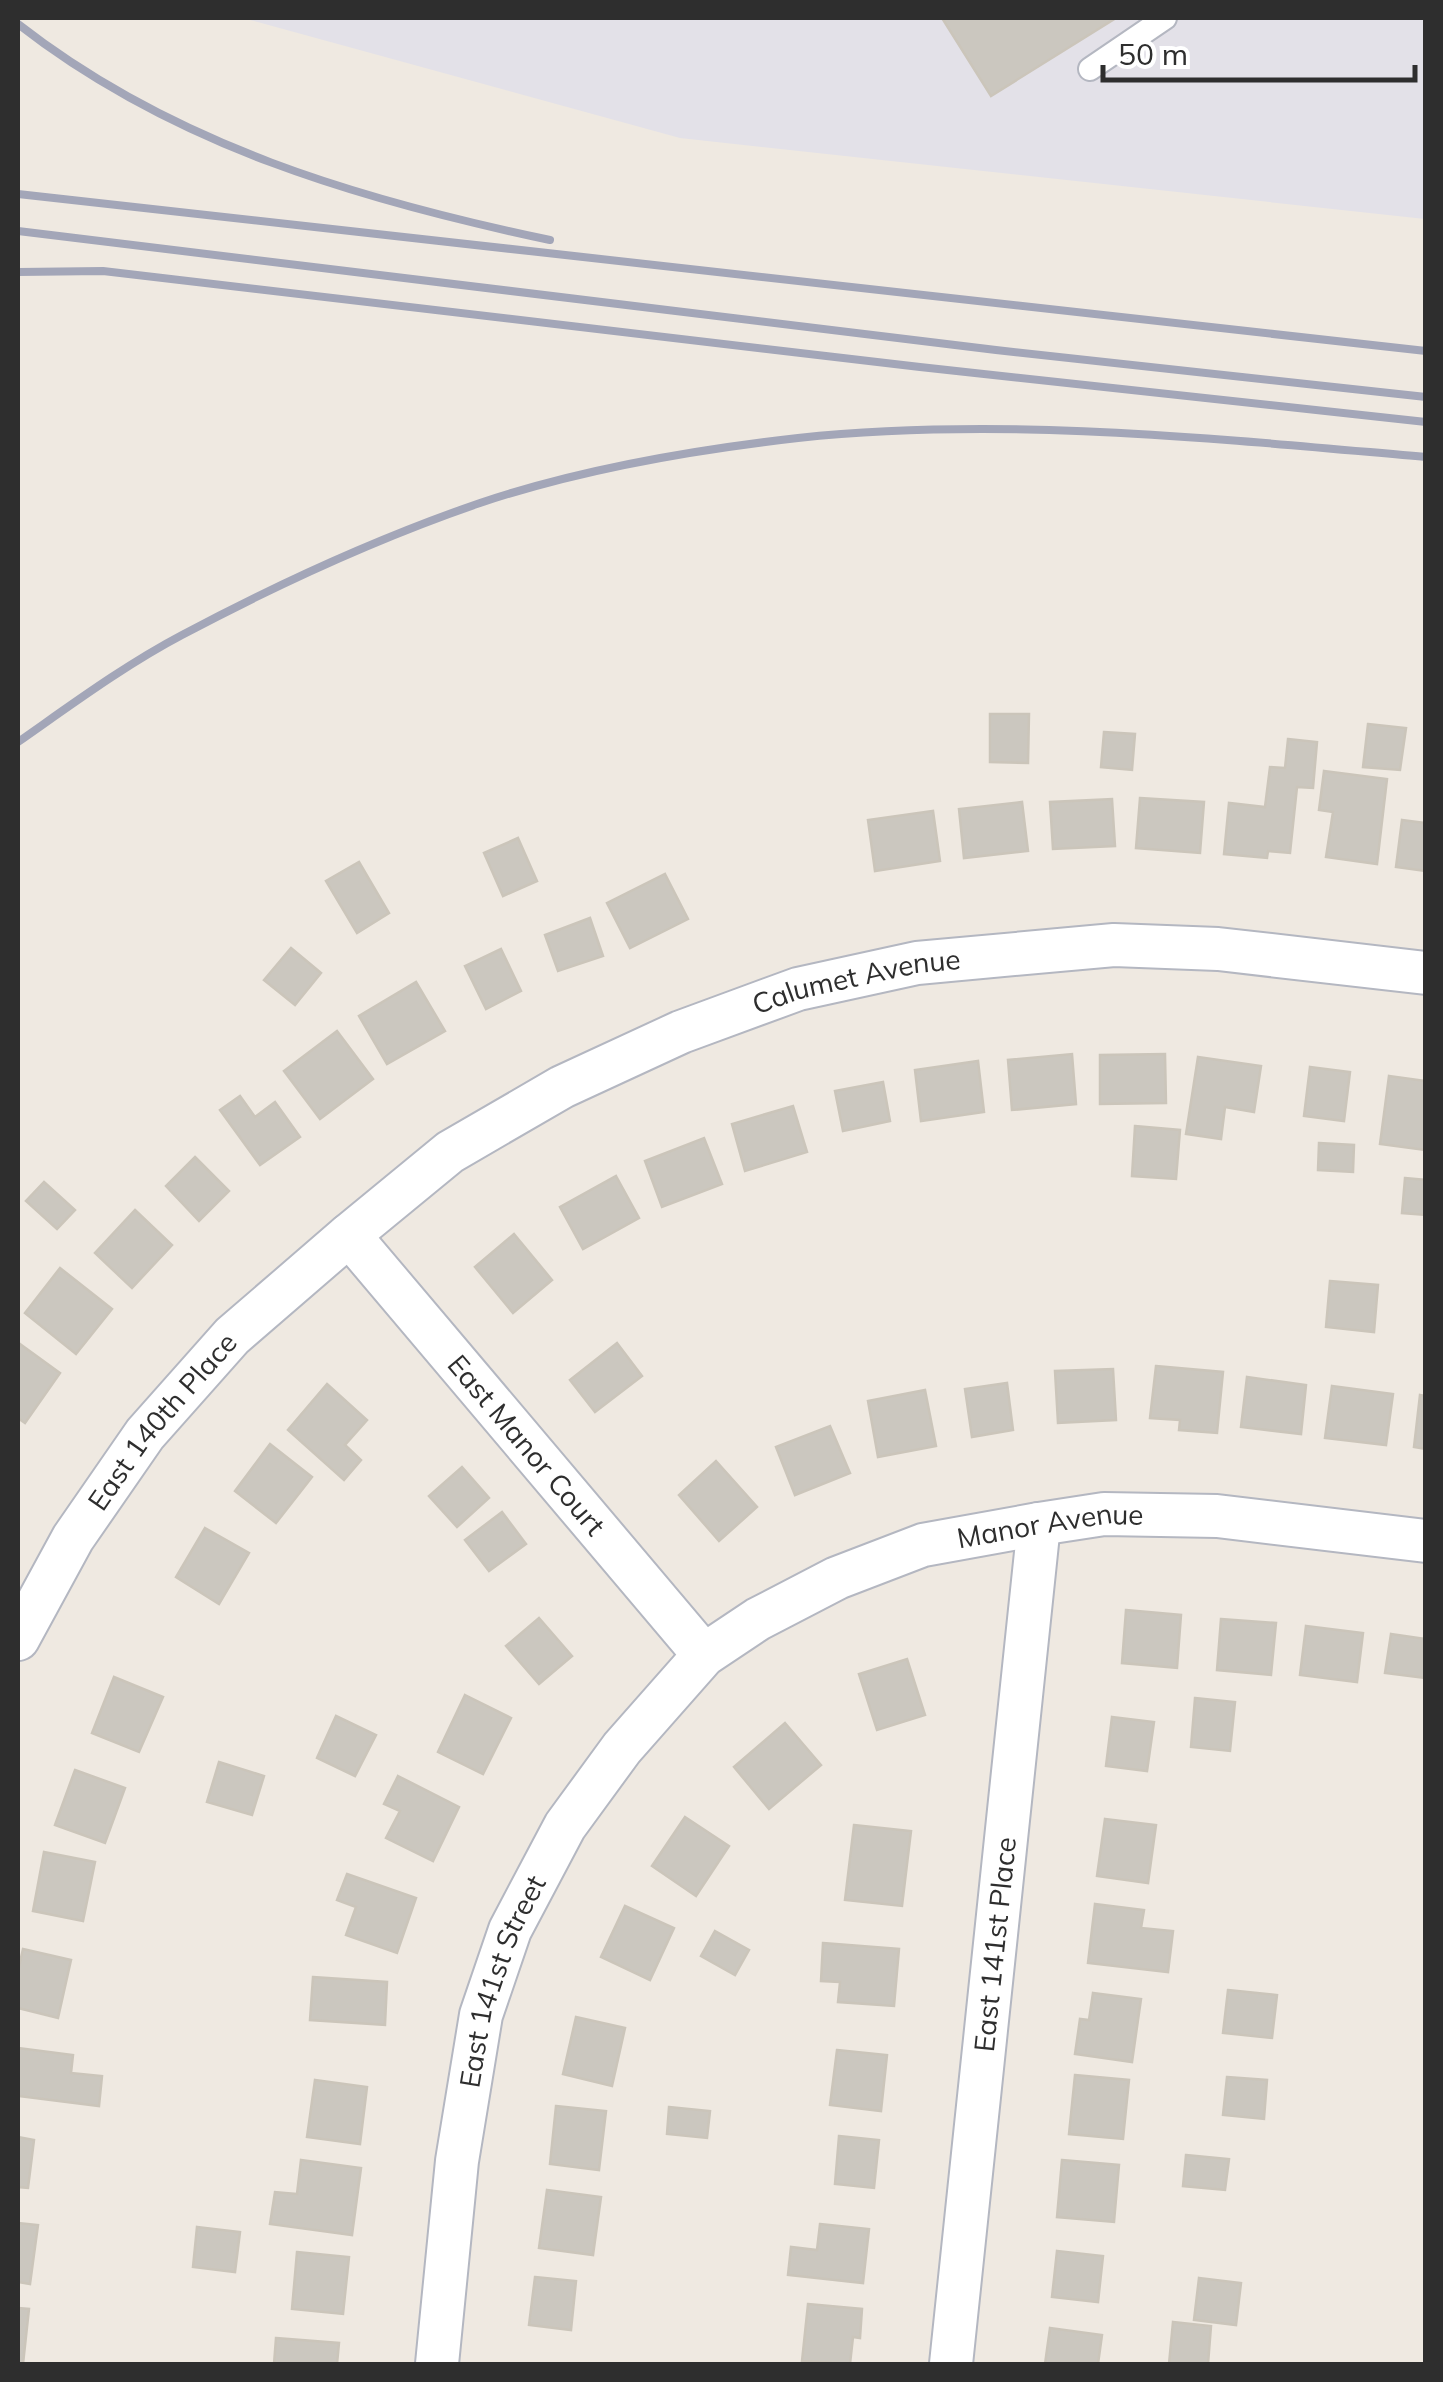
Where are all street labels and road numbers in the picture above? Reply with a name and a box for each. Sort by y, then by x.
street label: Calumet Avenue [747,941,962,1021]
street label: East 140th Place [80,1325,244,1517]
street label: East Manor Court [441,1347,613,1542]
street label: Manor Avenue [954,1495,1144,1556]
street label: East 141st Place [966,1835,1023,2053]
street label: East 141st Street [451,1869,553,2090]

